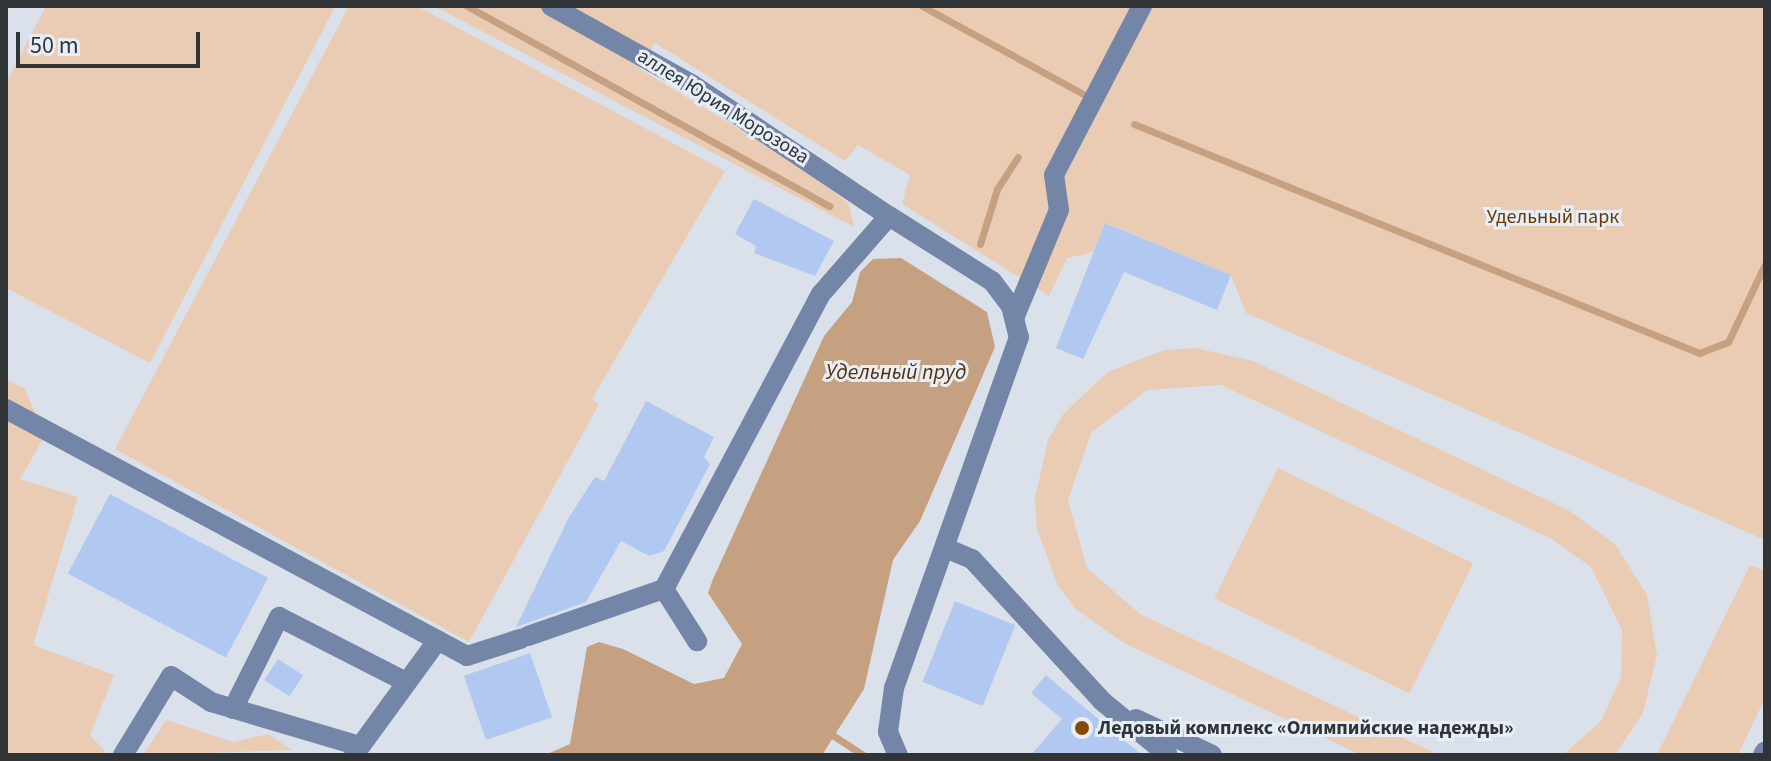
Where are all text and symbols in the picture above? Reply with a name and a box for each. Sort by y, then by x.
scale bar [20,16,204,66]
text: 50 m [30,28,79,63]
street label: аллея Юрия Морозова [633,44,813,170]
park label: Удельный парк [1487,205,1619,229]
water label: Удельный пруд [826,360,966,386]
place label: Ледовый комплекс «Олимпийские надежды» [1098,716,1514,740]
marker: Ледовый комплекс «Олимпийские надежды» [1073,719,1091,737]

